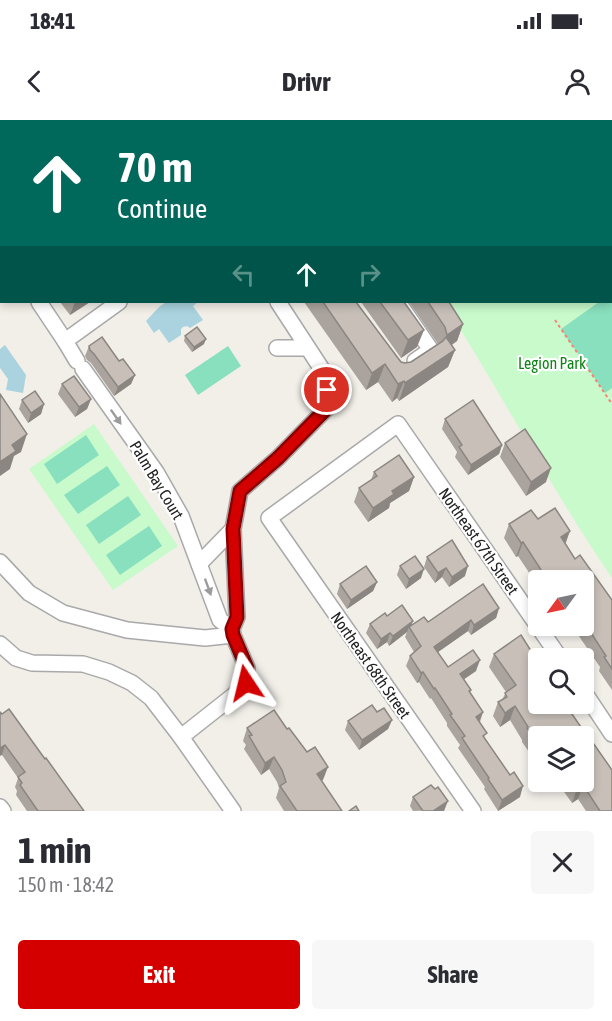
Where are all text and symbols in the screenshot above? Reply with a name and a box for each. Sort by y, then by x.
text: 18:41 [30,8,75,34]
icon: back [18,65,51,98]
icon: person [561,65,594,98]
text: Drivr [282,66,330,97]
text: 70 m [117,143,192,191]
icon: ahead [18,144,96,222]
text: Continue [117,193,207,224]
icon: left [227,258,260,291]
icon: ahead [290,258,323,291]
icon: right [353,258,386,291]
park label: Legion Park [518,354,586,373]
pin [301,364,352,415]
icon: arrive [310,373,343,406]
one-way arrow [110,408,122,424]
street label: Palm Bay Court [126,438,188,523]
street label: Northeast 67th Street [436,484,523,598]
north arrow [528,570,594,636]
map controls [528,570,594,792]
one-way arrow [203,579,213,597]
street label: Northeast 68th Street [328,608,415,722]
button: search [528,648,594,714]
position arrow [214,651,278,715]
button: layers [528,726,594,792]
text: 1 min [18,829,92,871]
button: close [531,831,594,894]
text: 150 m · 18:42 [18,873,114,896]
button: Exit [18,940,300,1009]
button: Share [312,940,594,1009]

